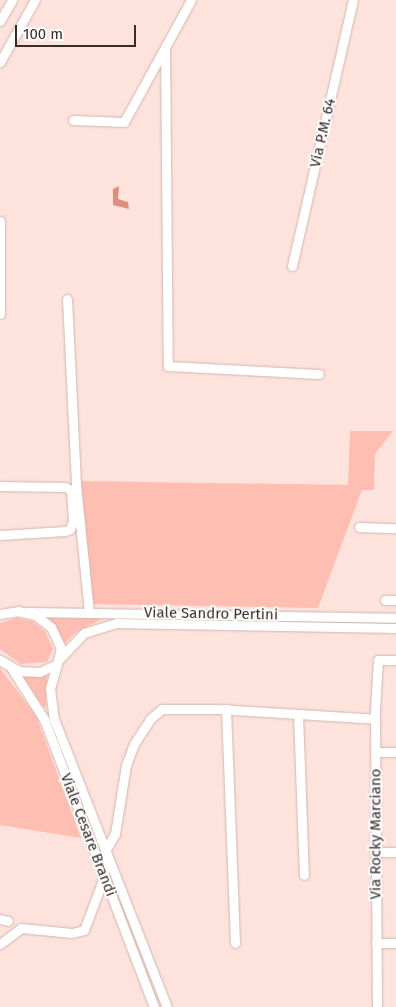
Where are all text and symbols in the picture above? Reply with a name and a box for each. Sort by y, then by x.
scale bar [18,15,139,47]
text: 100 m [23,25,63,43]
street label: Via P.M. 64 [306,97,340,169]
street label: Viale Sandro Pertini [144,604,278,624]
street label: Via Rocky Marciano [367,769,385,899]
street label: Viale Cesare Brandi [56,771,120,899]

